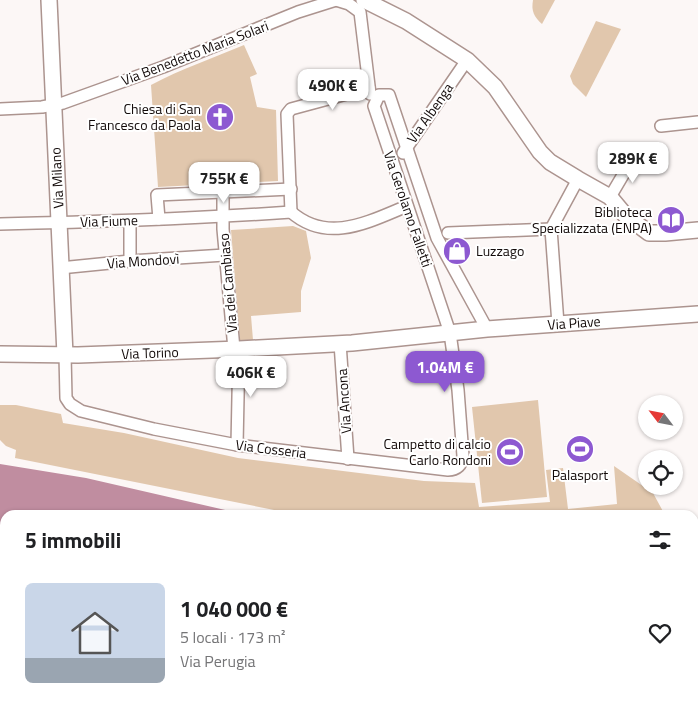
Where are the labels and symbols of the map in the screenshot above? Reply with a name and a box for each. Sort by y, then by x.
street label: Via Benedetto Maria Solari [118,15,272,90]
pin: 490K € [292,68,374,111]
street label: Via Albenga [401,78,458,147]
place label: Chiesa di San Francesco da Paola [88,98,201,135]
church icon: Chiesa di San Francesco da Paola [205,102,235,132]
pin: 289K € [592,142,674,184]
street label: Via Milano [44,147,69,209]
street label: Via Gerolamo Falletti [379,148,438,270]
pin: 755K € [183,162,265,204]
place label: Biblioteca Specializzata (ENPA) [532,201,652,238]
library icon: Biblioteca Specializzata (ENPA) [656,205,686,235]
street label: Via Fiume [80,209,138,232]
street label: Via dei Cambiaso [213,233,242,334]
shop icon: Luzzago [442,236,472,266]
place label: Luzzago [476,240,524,261]
street label: Via Mondovì [106,248,180,274]
street label: Via Piave [547,310,601,335]
street label: Via Torino [121,341,179,364]
pin: 1.04M € [399,350,491,393]
pin: 406K € [210,356,292,398]
street label: Via Ancona [331,368,356,434]
north arrow [638,395,682,440]
place label: Campetto di calcio Carlo Rondoni [383,433,491,470]
street label: Via Cosseria [234,434,308,463]
sports icon: Palasport [565,434,595,464]
sports icon: Campetto di calcio Carlo Rondoni [495,437,525,467]
place label: Palasport [552,464,608,485]

